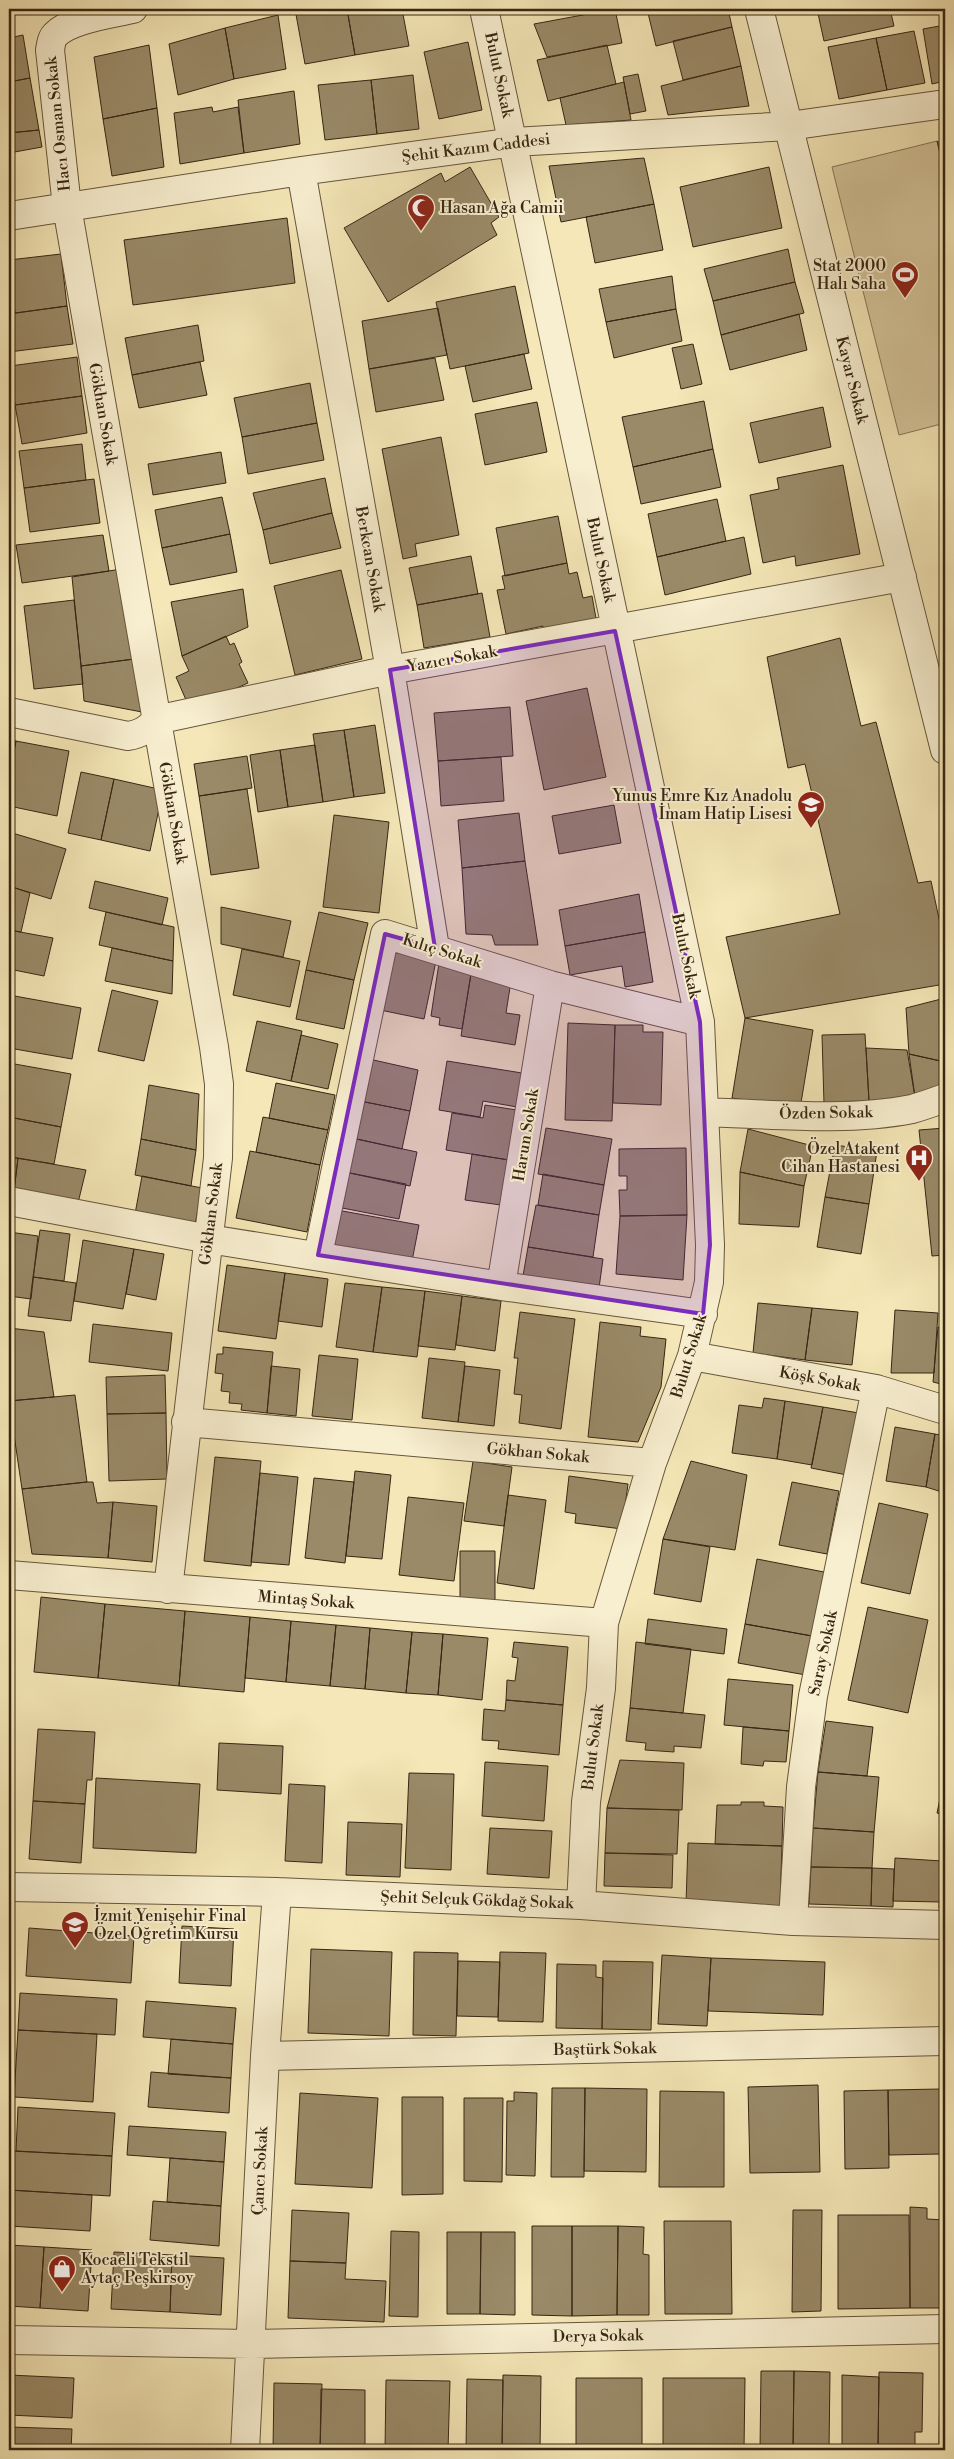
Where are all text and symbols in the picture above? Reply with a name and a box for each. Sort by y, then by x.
street label: Bulut Sokak [480,30,518,121]
street label: Hacı Osman Sokak [41,54,75,192]
street label: Şehit Kazım Caddesi [401,129,551,167]
mosque icon: Hasan Ağa Camii [406,193,436,232]
place label: Hasan Ağa Camii [440,198,564,218]
place label: Stat 2000 Halı Saha [813,256,887,294]
sports icon: Stat 2000 Halı Saha [890,260,920,299]
street label: Kayar Sokak [831,334,873,428]
street label: Gökhan Sokak [84,361,122,468]
street label: Berkcan Sokak [351,504,389,615]
street label: Bulut Sokak [582,515,620,606]
street label: Yazıcı Sokak [405,641,500,677]
street label: Gökhan Sokak [154,760,192,867]
place label: Yunus Emre Kız Anadolu İmam Hatip Lisesi [612,786,792,824]
school or university icon: Yunus Emre Kız Anadolu İmam Hatip Lisesi [796,790,826,829]
street label: Bulut Sokak [667,911,705,1002]
street label: Kılıç Sokak [400,929,486,973]
street label: Harun Sokak [509,1086,543,1183]
street label: Özden Sokak [779,1100,875,1124]
place label: Özel Atakent Cihan Hastanesi [781,1137,900,1177]
hospital icon: Özel Atakent Cihan Hastanesi [904,1143,934,1182]
street label: Gökhan Sokak [195,1160,227,1266]
street label: Bulut Sokak [666,1310,712,1401]
street label: Köşk Sokak [778,1362,864,1396]
street label: Gökhan Sokak [486,1439,592,1468]
street label: Mintaş Sokak [257,1587,357,1613]
street label: Saray Sokak [804,1607,842,1697]
street label: Bulut Sokak [578,1701,608,1792]
street label: Şehit Selçuk Gökdağ Sokak [380,1887,575,1913]
place label: İzmit Yenişehir Final Özel Öğretim Kursu [94,1904,246,1944]
school or university icon: İzmit Yenişehir Final Özel Öğretim Kursu [60,1910,90,1949]
street label: Baştürk Sokak [552,2038,658,2060]
street label: Çancı Sokak [248,2125,272,2216]
place label: Kocaeli Tekstil Aytaç Peşkirsoy [80,2250,193,2288]
shop icon: Kocaeli Tekstil Aytaç Peşkirsoy [47,2254,77,2293]
street label: Derya Sokak [553,2325,645,2347]

